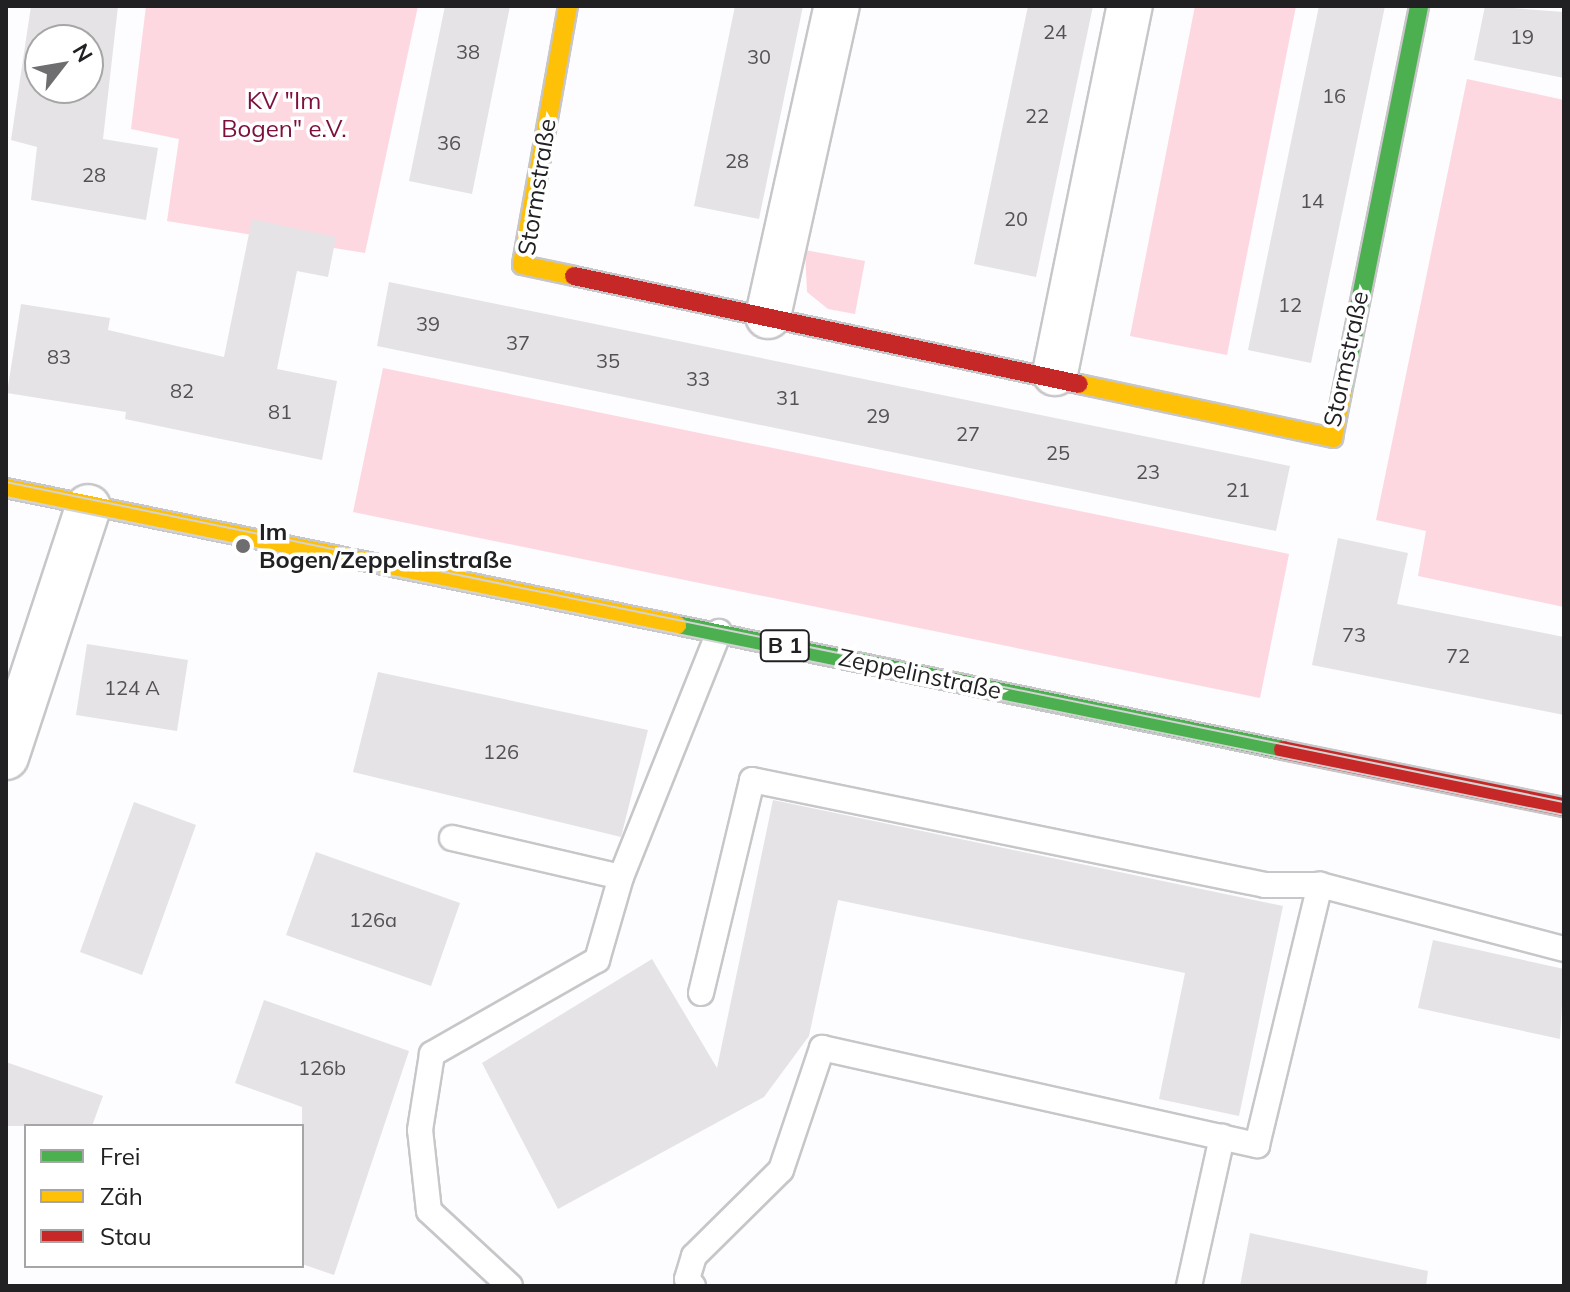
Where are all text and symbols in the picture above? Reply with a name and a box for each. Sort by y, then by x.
house number: 24 [1043,19,1067,43]
north arrow [24,24,104,104]
house number: 19 [1510,24,1534,48]
text: N [67,38,99,67]
house number: 38 [456,39,480,63]
house number: 30 [747,44,771,68]
house number: 16 [1322,83,1346,107]
park label: KV "Im Bogen" e.V. [221,87,347,143]
house number: 22 [1025,103,1049,127]
street label: Stormstraße [512,117,562,257]
house number: 36 [437,130,461,154]
house number: 28 [725,148,749,172]
house number: 28 [82,162,106,186]
house number: 14 [1300,188,1324,212]
house number: 20 [1004,206,1028,230]
street label: Stormstraße [1318,288,1374,430]
house number: 12 [1278,292,1302,316]
house number: 39 [416,311,440,335]
house number: 37 [506,330,530,354]
house number: 83 [47,344,71,368]
house number: 35 [596,348,620,372]
house number: 33 [686,366,710,390]
house number: 82 [170,378,194,402]
house number: 31 [776,385,800,409]
house number: 81 [268,399,292,423]
house number: 29 [866,403,890,427]
house number: 27 [956,421,980,445]
house number: 25 [1046,440,1070,464]
house number: 23 [1136,459,1160,483]
house number: 21 [1226,477,1250,501]
place label: Im Bogen/Zeppelinstraße [259,518,512,574]
marker: Im Bogen/Zeppelinstraße [234,537,252,555]
house number: 73 [1342,622,1366,646]
road number: B 1 [759,628,811,664]
street label: Zeppelinstraße [836,643,1004,705]
house number: 72 [1446,643,1470,667]
house number: 124 A [104,675,160,699]
house number: 126 [483,739,519,763]
house number: 126a [349,907,397,931]
house number: 126b [298,1055,346,1079]
legend [24,1124,304,1268]
text: Frei [100,1141,141,1171]
text: Zäh [100,1181,143,1211]
text: Stau [100,1221,152,1251]

